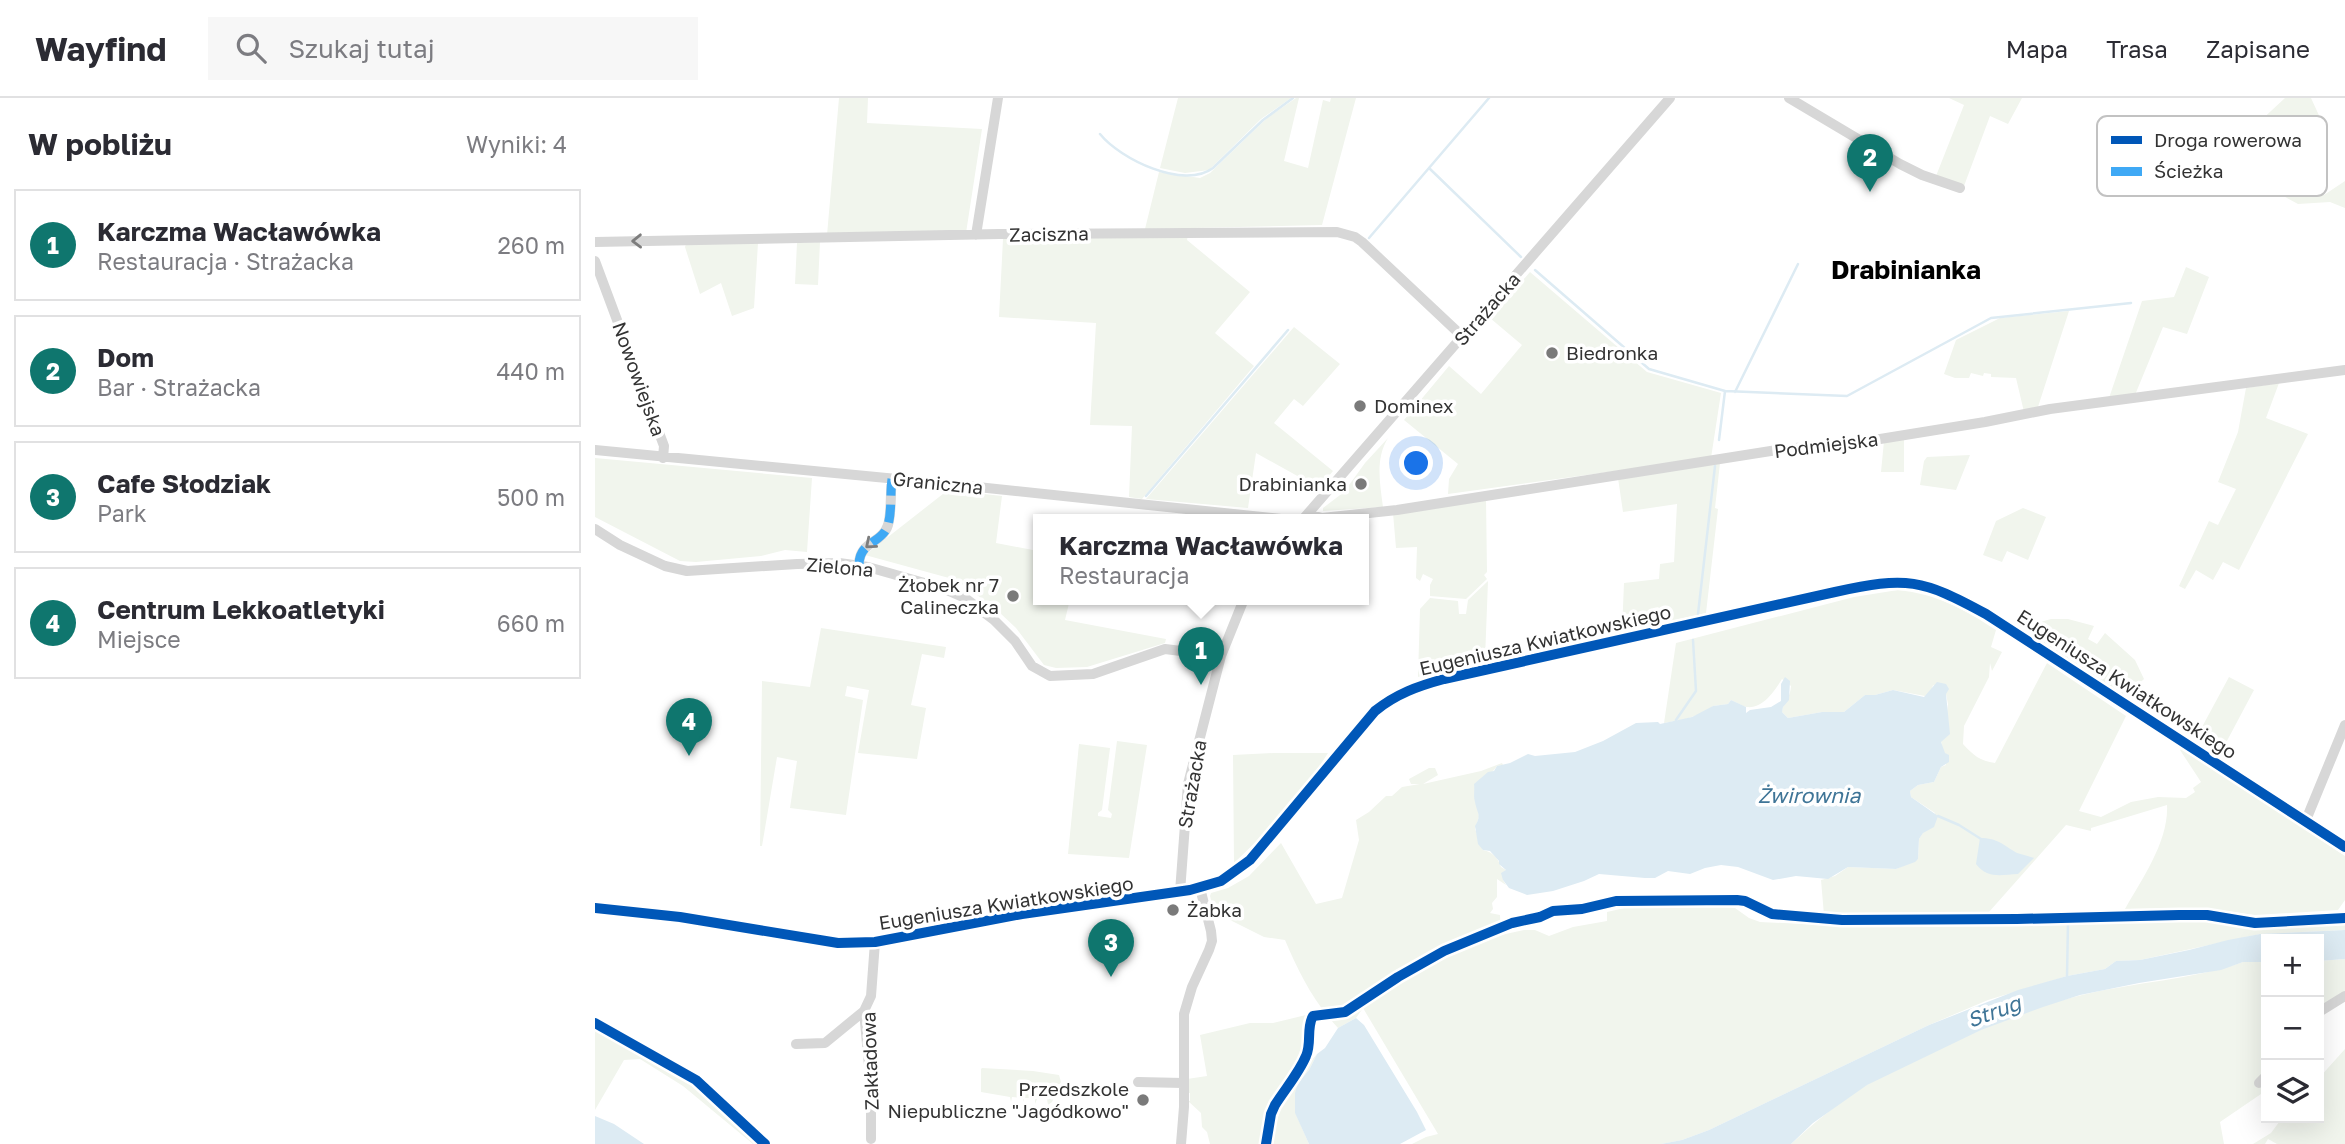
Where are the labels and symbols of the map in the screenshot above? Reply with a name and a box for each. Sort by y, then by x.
legend [2097,116,2327,196]
text: Droga rowerowa [2154,128,2302,151]
pin: 2 [1847,134,1893,192]
text: Ścieżka [2154,159,2224,182]
street label: Zaciszna [1009,221,1089,246]
one-way arrow [631,234,642,249]
district label: Drabinianka [1831,254,1981,285]
street label: Strażacka [1449,267,1525,350]
street label: Nowowiejska [608,319,671,439]
place label: Biedronka [1566,341,1658,364]
marker: Biedronka [1544,345,1560,361]
place label: Dominex [1374,394,1453,417]
marker: Dominex [1352,398,1368,414]
street label: Podmiejska [1773,427,1879,462]
your location [1399,446,1433,480]
street label: Graniczna [892,466,984,499]
place label: Drabinianka [1238,472,1347,495]
marker: Drabinianka [1353,476,1369,492]
one-way arrow [866,536,879,548]
street label: Zielona [806,552,875,581]
place label: Żłobek nr 7 Calineczka [898,573,999,618]
marker: Żłobek nr 7 Calineczka [1005,588,1021,604]
street label: Eugeniusza Kwiatkowskiego [1417,599,1673,680]
street label: Eugeniusza Kwiatkowskiego [2013,604,2241,763]
pin: 1 [1178,627,1224,685]
pin: 4 [666,698,712,756]
street label: Strażacka [1172,738,1211,830]
water label: Żwirownia [1758,782,1861,808]
street label: Eugeniusza Kwiatkowskiego [877,871,1135,934]
place label: Żabka [1187,898,1242,921]
marker: Żabka [1165,902,1181,918]
pin: 3 [1088,919,1134,977]
water label: Strug [1963,989,2026,1033]
street label: Zakładowa [856,1011,883,1111]
place label: Przedszkole Niepubliczne "Jagódkowo" [888,1077,1129,1122]
marker: Przedszkole Niepubliczne "Jagódkowo" [1135,1092,1151,1108]

